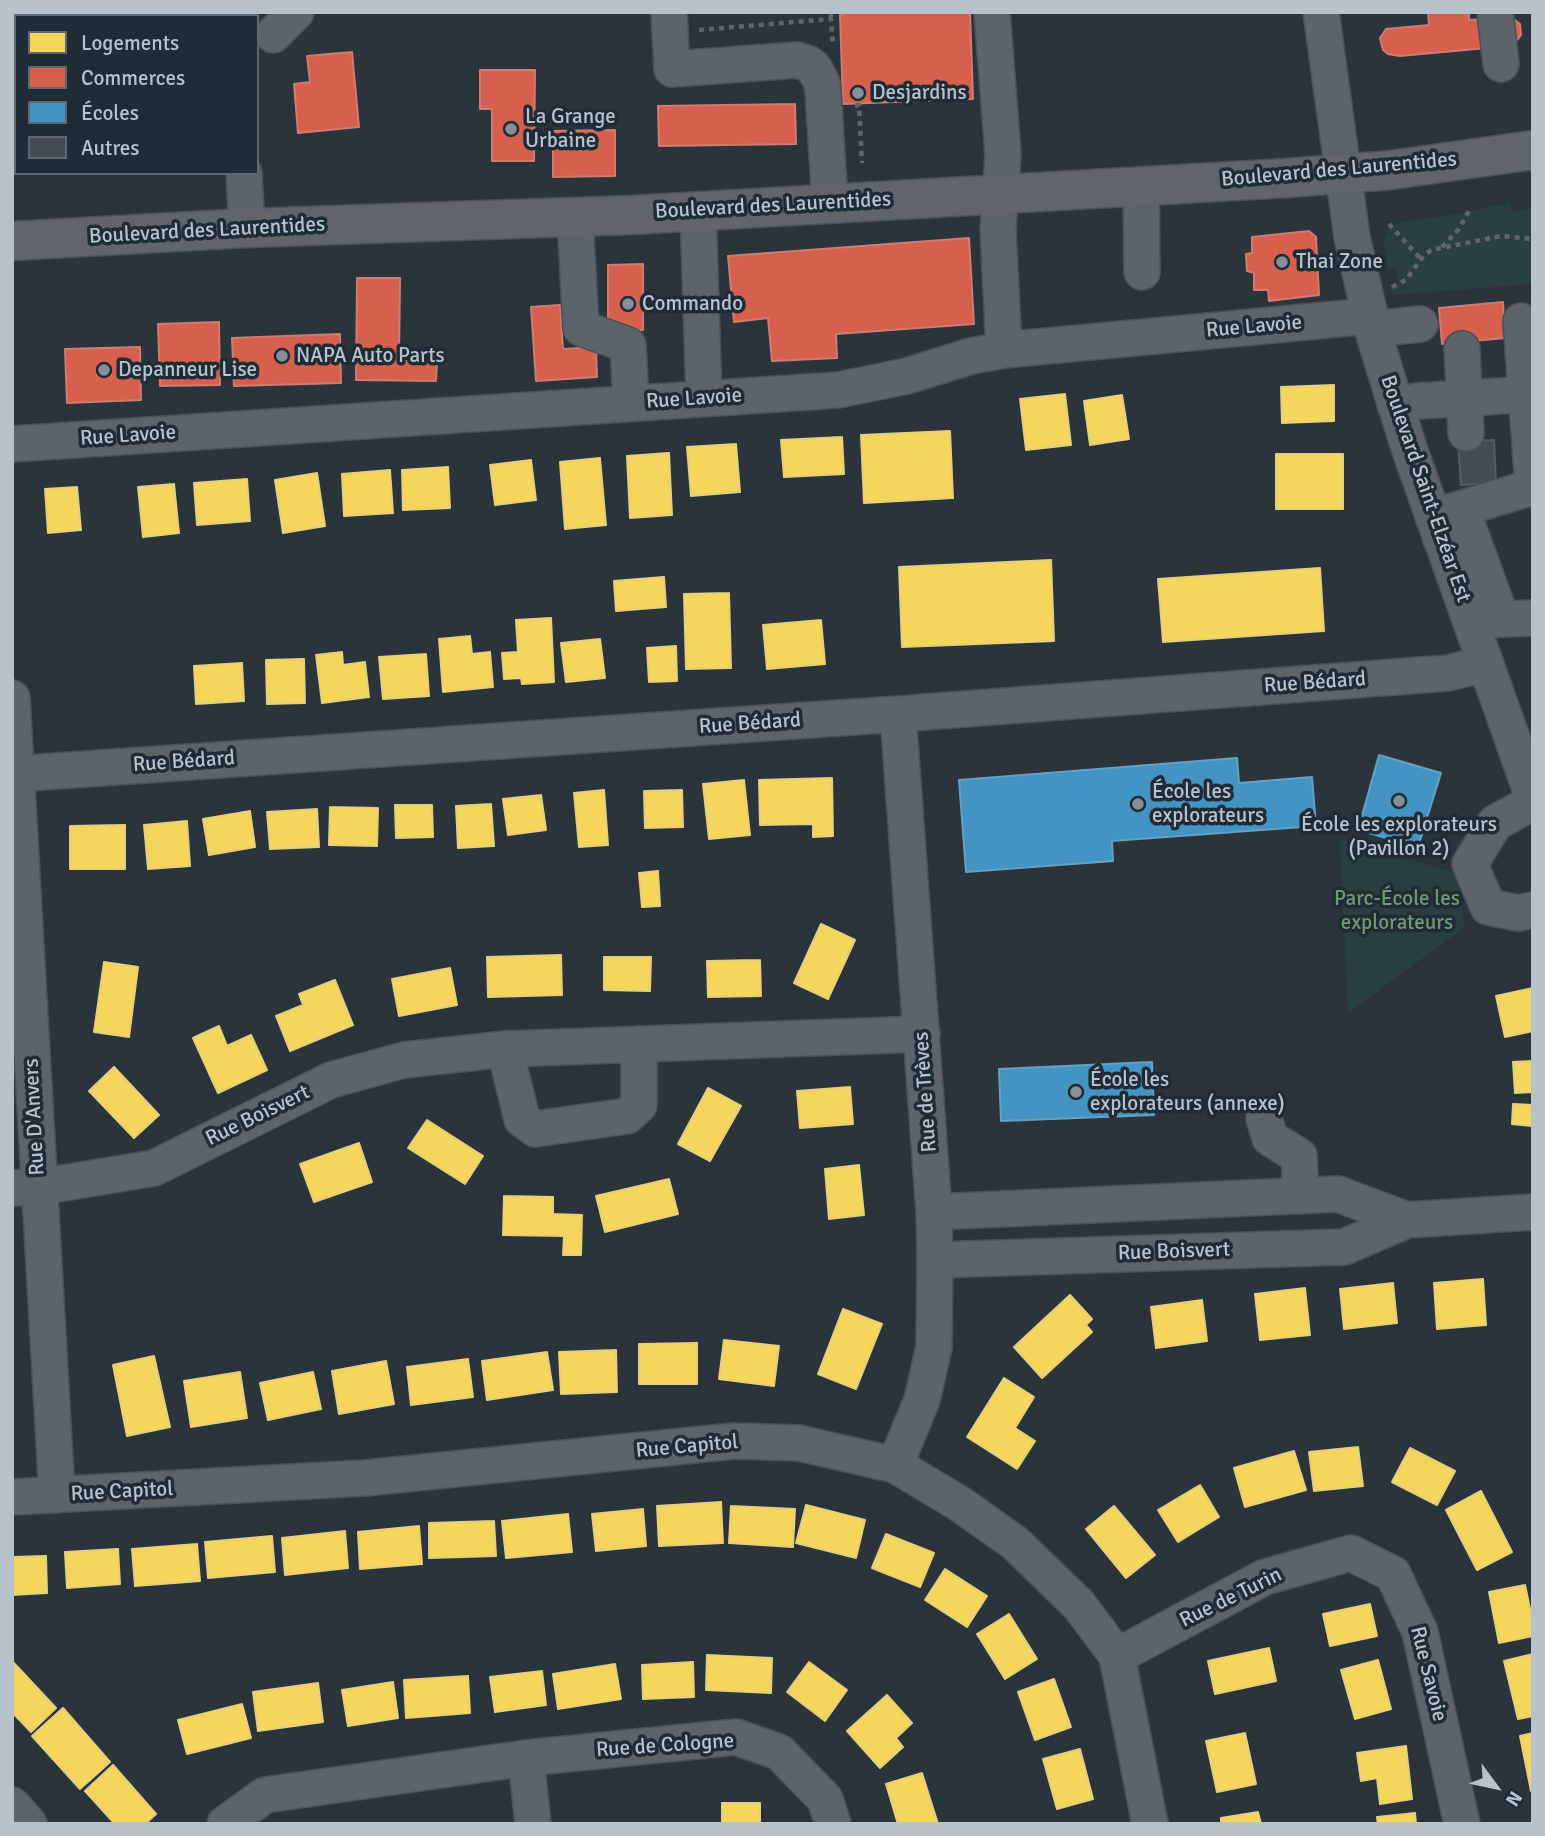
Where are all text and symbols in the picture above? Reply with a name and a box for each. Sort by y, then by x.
legend [14,14,259,175]
text: Logements [81,30,179,56]
text: Commerces [81,65,185,91]
place label: Desjardins [872,80,967,106]
marker: Desjardins [850,85,866,101]
text: Écoles [81,100,139,126]
place label: La Grange Urbaine [525,104,616,154]
marker: La Grange Urbaine [503,121,519,137]
text: Autres [81,135,139,161]
street label: Boulevard des Laurentides [1220,147,1458,193]
street label: Boulevard des Laurentides [654,187,892,225]
street label: Boulevard des Laurentides [88,212,326,250]
place label: Thai Zone [1296,249,1383,275]
marker: Thai Zone [1274,254,1290,270]
place label: Commando [642,291,743,317]
marker: Commando [620,296,636,312]
street label: Rue Lavoie [1205,310,1303,344]
place label: NAPA Auto Parts [296,343,445,369]
marker: NAPA Auto Parts [274,348,290,364]
place label: Depanneur Lise [118,357,257,383]
marker: Depanneur Lise [96,362,112,378]
street label: Boulevard Saint-Elzéar Est [1374,372,1476,606]
street label: Rue Lavoie [645,383,743,415]
street label: Rue Lavoie [79,420,177,452]
street label: Rue Bédard [1263,667,1367,699]
street label: Rue Bédard [698,708,802,740]
street label: Rue Bédard [132,746,236,778]
place label: École les explorateurs [1152,779,1264,829]
marker: École les explorateurs (Pavillon 2) [1391,793,1407,809]
marker: École les explorateurs [1130,796,1146,812]
place label: École les explorateurs (Pavillon 2) [1301,812,1497,862]
park label: Parc-École les explorateurs [1334,886,1460,936]
street label: Rue de Trèves [909,1031,943,1153]
street label: Rue D'Anvers [19,1058,51,1176]
place label: École les explorateurs (annexe) [1090,1067,1285,1117]
street label: Rue Boisvert [202,1080,314,1152]
marker: École les explorateurs (annexe) [1068,1084,1084,1100]
street label: Rue Boisvert [1117,1237,1231,1267]
street label: Rue Capitol [635,1430,739,1464]
street label: Rue Capitol [70,1477,174,1507]
street label: Rue de Turin [1176,1563,1286,1633]
street label: Rue Savoie [1404,1624,1452,1724]
street label: Rue de Cologne [595,1729,735,1763]
north arrow [1461,1752,1531,1822]
text: N [1500,1786,1527,1811]

